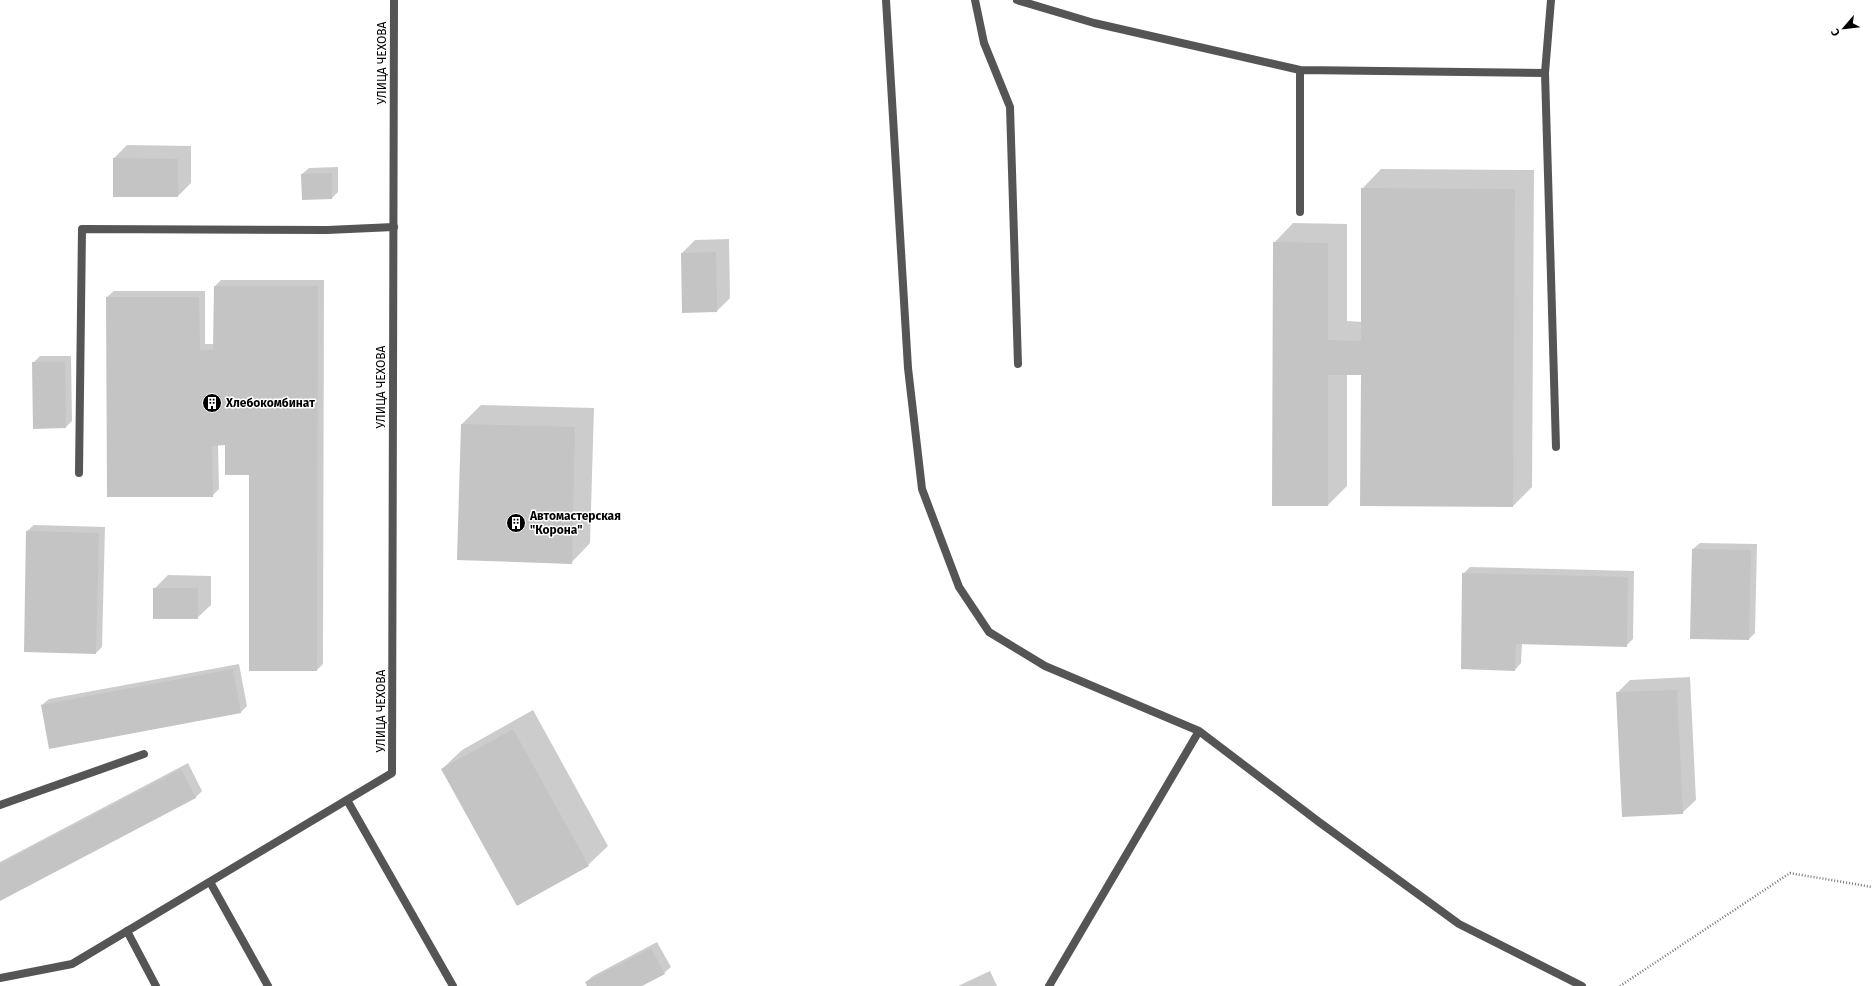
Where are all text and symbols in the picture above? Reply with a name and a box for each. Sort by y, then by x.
north arrow [1824,8,1864,48]
street label: УЛИЦА ЧЕХОВА [375,21,389,104]
text: С [1828,26,1843,38]
street label: УЛИЦА ЧЕХОВА [374,345,388,428]
building icon: Хлебокомбинат [201,392,223,414]
place label: Хлебокомбинат [225,396,315,410]
place label: Автомастерская "Корона" [529,509,621,537]
building icon: Автомастерская "Корона" [505,512,527,534]
street label: УЛИЦА ЧЕХОВА [374,669,388,752]

